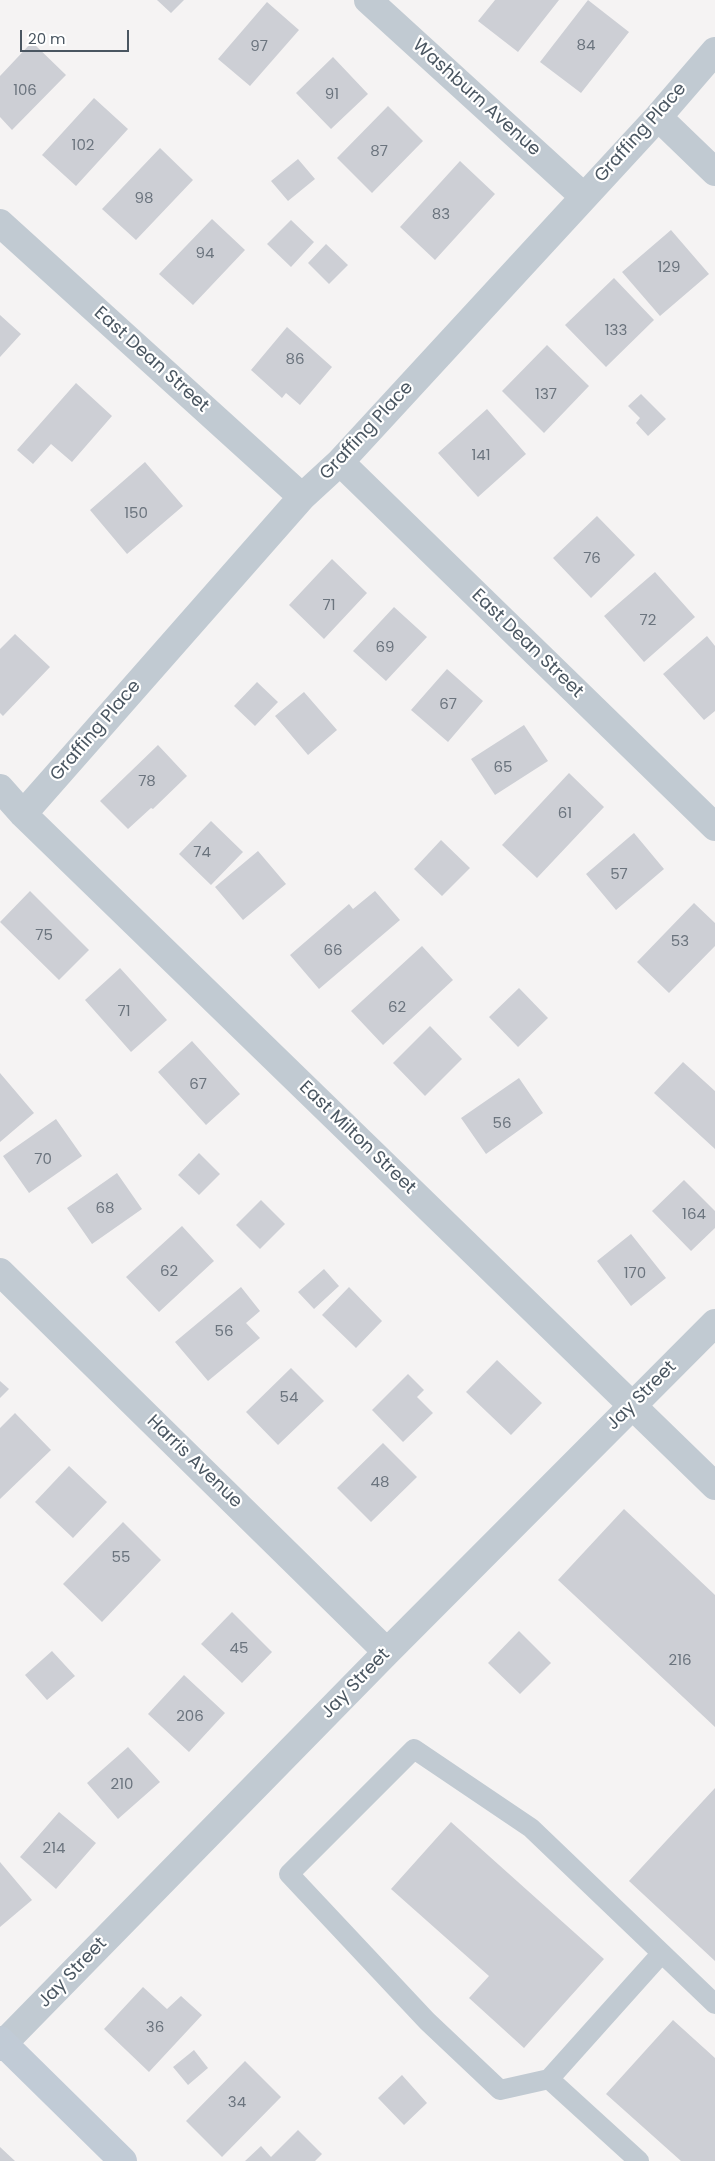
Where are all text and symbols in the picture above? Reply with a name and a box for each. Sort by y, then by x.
scale bar [22,20,131,52]
text: 20 m [28,28,66,49]
street label: Washburn Avenue [407,35,545,161]
house number: 84 [577,37,595,55]
house number: 97 [250,38,268,56]
street label: Graffing Place [591,79,691,187]
house number: 106 [13,82,37,100]
house number: 91 [325,86,339,104]
house number: 102 [72,137,94,155]
house number: 87 [370,143,388,161]
house number: 98 [135,190,153,208]
house number: 83 [432,206,450,224]
house number: 94 [196,245,214,263]
house number: 129 [658,259,680,277]
street label: East Dean Street [89,303,213,417]
house number: 133 [605,322,627,340]
house number: 86 [286,351,304,369]
street label: Graffing Place [316,377,418,485]
house number: 137 [535,386,557,404]
house number: 141 [471,447,491,465]
house number: 150 [124,505,148,523]
house number: 76 [583,550,601,568]
street label: East Dean Street [467,585,587,703]
house number: 71 [323,597,335,615]
house number: 72 [640,612,656,630]
house number: 69 [376,639,394,657]
street label: Graffing Place [46,676,146,786]
house number: 67 [439,696,457,714]
house number: 65 [494,759,512,777]
house number: 78 [138,773,156,791]
house number: 61 [558,805,572,823]
house number: 74 [193,844,211,862]
house number: 57 [610,866,628,884]
house number: 75 [35,927,53,945]
house number: 53 [671,933,689,951]
house number: 66 [323,942,343,960]
house number: 62 [388,999,406,1017]
house number: 71 [118,1003,130,1021]
house number: 67 [189,1076,207,1094]
street label: East Milton Street [294,1077,420,1199]
house number: 56 [493,1115,511,1133]
house number: 70 [34,1151,52,1169]
house number: 68 [96,1200,114,1218]
house number: 164 [682,1206,706,1224]
house number: 62 [160,1263,178,1281]
house number: 170 [624,1265,646,1283]
house number: 56 [215,1323,233,1341]
street label: Jay Street [603,1357,681,1435]
house number: 54 [280,1389,298,1407]
street label: Harris Avenue [142,1411,246,1513]
house number: 48 [371,1474,389,1492]
house number: 55 [112,1549,130,1567]
house number: 45 [230,1640,248,1658]
street label: Jay Street [317,1644,395,1724]
house number: 216 [669,1652,691,1670]
house number: 206 [176,1708,204,1726]
house number: 210 [111,1776,133,1794]
house number: 214 [43,1840,65,1858]
street label: Jay Street [34,1933,112,2013]
house number: 36 [146,2019,164,2037]
house number: 34 [228,2094,246,2112]

